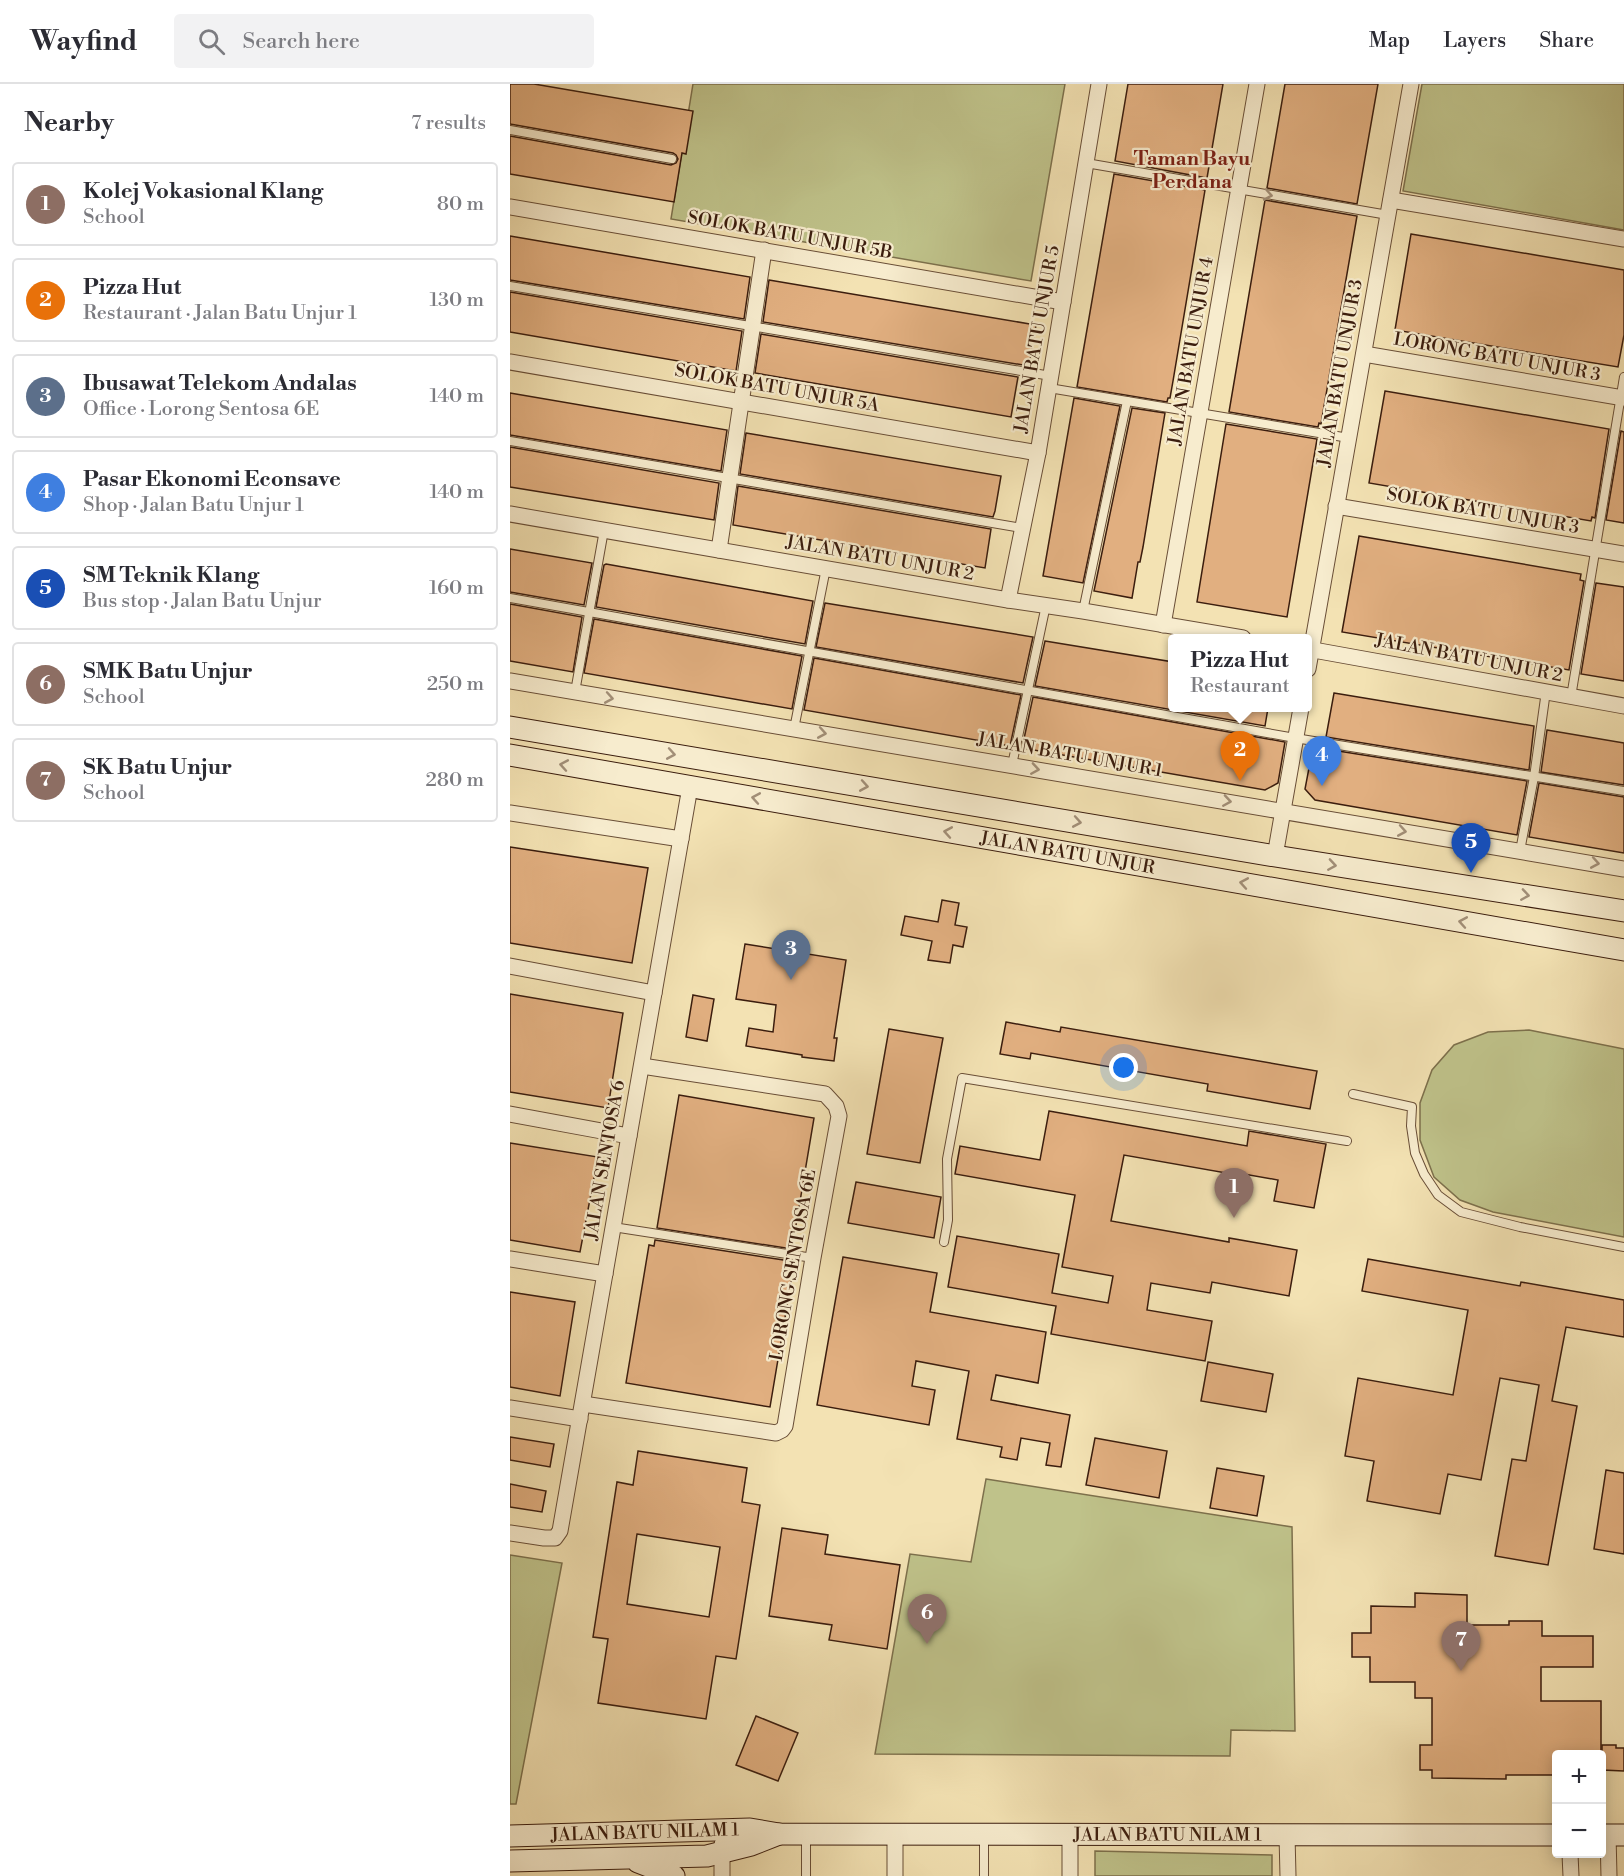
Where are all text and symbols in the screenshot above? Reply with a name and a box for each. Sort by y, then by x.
search box [174,14,594,68]
text: Wayfind [30,24,138,59]
icon: search [195,25,228,58]
text: Search here [243,28,360,55]
text: Map [1369,28,1410,54]
text: Layers [1443,28,1506,54]
text: Share [1539,28,1594,54]
text: Nearby [24,107,114,139]
text: 7 results [411,111,486,136]
district label: Taman Bayu Perdana [1134,147,1251,195]
text: Kolej Vokasional Klang [83,178,323,205]
one-way arrow [1264,188,1273,200]
text: 1 [41,192,50,217]
text: 80 m [437,192,484,217]
text: School [83,205,145,230]
street label: SOLOK BATU UNJUR 5B [686,206,894,264]
street label: JALAN BATU UNJUR 5 [1009,243,1065,436]
street label: JALAN BATU UNJUR 4 [1163,255,1219,448]
text: Pizza Hut [83,274,181,301]
street label: JALAN BATU UNJUR 3 [1312,277,1368,470]
text: 2 [39,288,52,313]
text: 130 m [429,288,484,313]
text: Restaurant · Jalan Batu Unjur 1 [83,301,357,326]
street label: LORONG BATU UNJUR 3 [1392,327,1602,387]
street label: SOLOK BATU UNJUR 5A [673,359,882,417]
text: Ibusawat Telekom Andalas [83,370,357,397]
text: 3 [39,384,52,409]
text: 140 m [429,384,484,409]
text: Office · Lorong Sentosa 6E [83,397,319,422]
text: Pasar Ekonomi Econsave [83,466,341,493]
text: 4 [39,480,52,505]
text: 140 m [429,480,484,505]
street label: SOLOK BATU UNJUR 3 [1385,483,1581,539]
text: Shop · Jalan Batu Unjur 1 [83,493,304,518]
street label: JALAN BATU UNJUR 2 [783,530,976,586]
text: SM Teknik Klang [83,562,259,589]
text: 5 [39,576,52,601]
text: 160 m [429,576,484,601]
text: Bus stop · Jalan Batu Unjur [83,589,322,614]
street label: JALAN BATU UNJUR 2 [1372,628,1565,687]
popup [1168,634,1312,712]
text: Pizza Hut [1190,647,1289,674]
text: SMK Batu Unjur [83,658,253,685]
text: 6 [39,672,52,697]
text: 250 m [427,672,484,697]
text: Restaurant [1190,674,1290,699]
text: School [83,685,145,710]
one-way arrow [604,691,614,703]
one-way arrow [817,727,827,739]
street label: JALAN BATU UNJUR 1 [975,727,1165,783]
pin: 2 [1220,732,1260,781]
pin: 4 [1302,736,1342,786]
one-way arrow [666,747,676,760]
text: SK Batu Unjur [83,754,232,781]
one-way arrow [559,759,569,772]
one-way arrow [1030,762,1040,775]
text: 7 [40,768,51,793]
text: 280 m [425,768,484,793]
one-way arrow [859,780,868,792]
text: School [83,781,145,806]
one-way arrow [751,793,761,805]
one-way arrow [1223,795,1232,807]
one-way arrow [1072,816,1081,828]
one-way arrow [1397,824,1407,837]
pin: 5 [1452,824,1490,873]
one-way arrow [944,826,954,839]
street label: JALAN BATU UNJUR [978,826,1157,879]
one-way arrow [1590,857,1599,869]
one-way arrow [1328,858,1337,870]
one-way arrow [1239,878,1248,890]
one-way arrow [1520,889,1530,901]
one-way arrow [1458,916,1468,929]
pin: 3 [772,930,810,980]
your location [1109,1053,1138,1082]
street label: JALAN SENTOSA 6 [579,1078,630,1243]
street label: LORONG SENTOSA 6E [765,1167,821,1363]
pin: 1 [1214,1168,1254,1218]
pin: 6 [908,1594,946,1644]
pin: 7 [1442,1622,1480,1671]
map controls [1552,1750,1606,1858]
button: + [1552,1750,1606,1804]
button: − [1552,1804,1606,1858]
street label: JALAN BATU NILAM 1 [549,1818,740,1846]
street label: JALAN BATU NILAM 1 [1072,1823,1262,1846]

